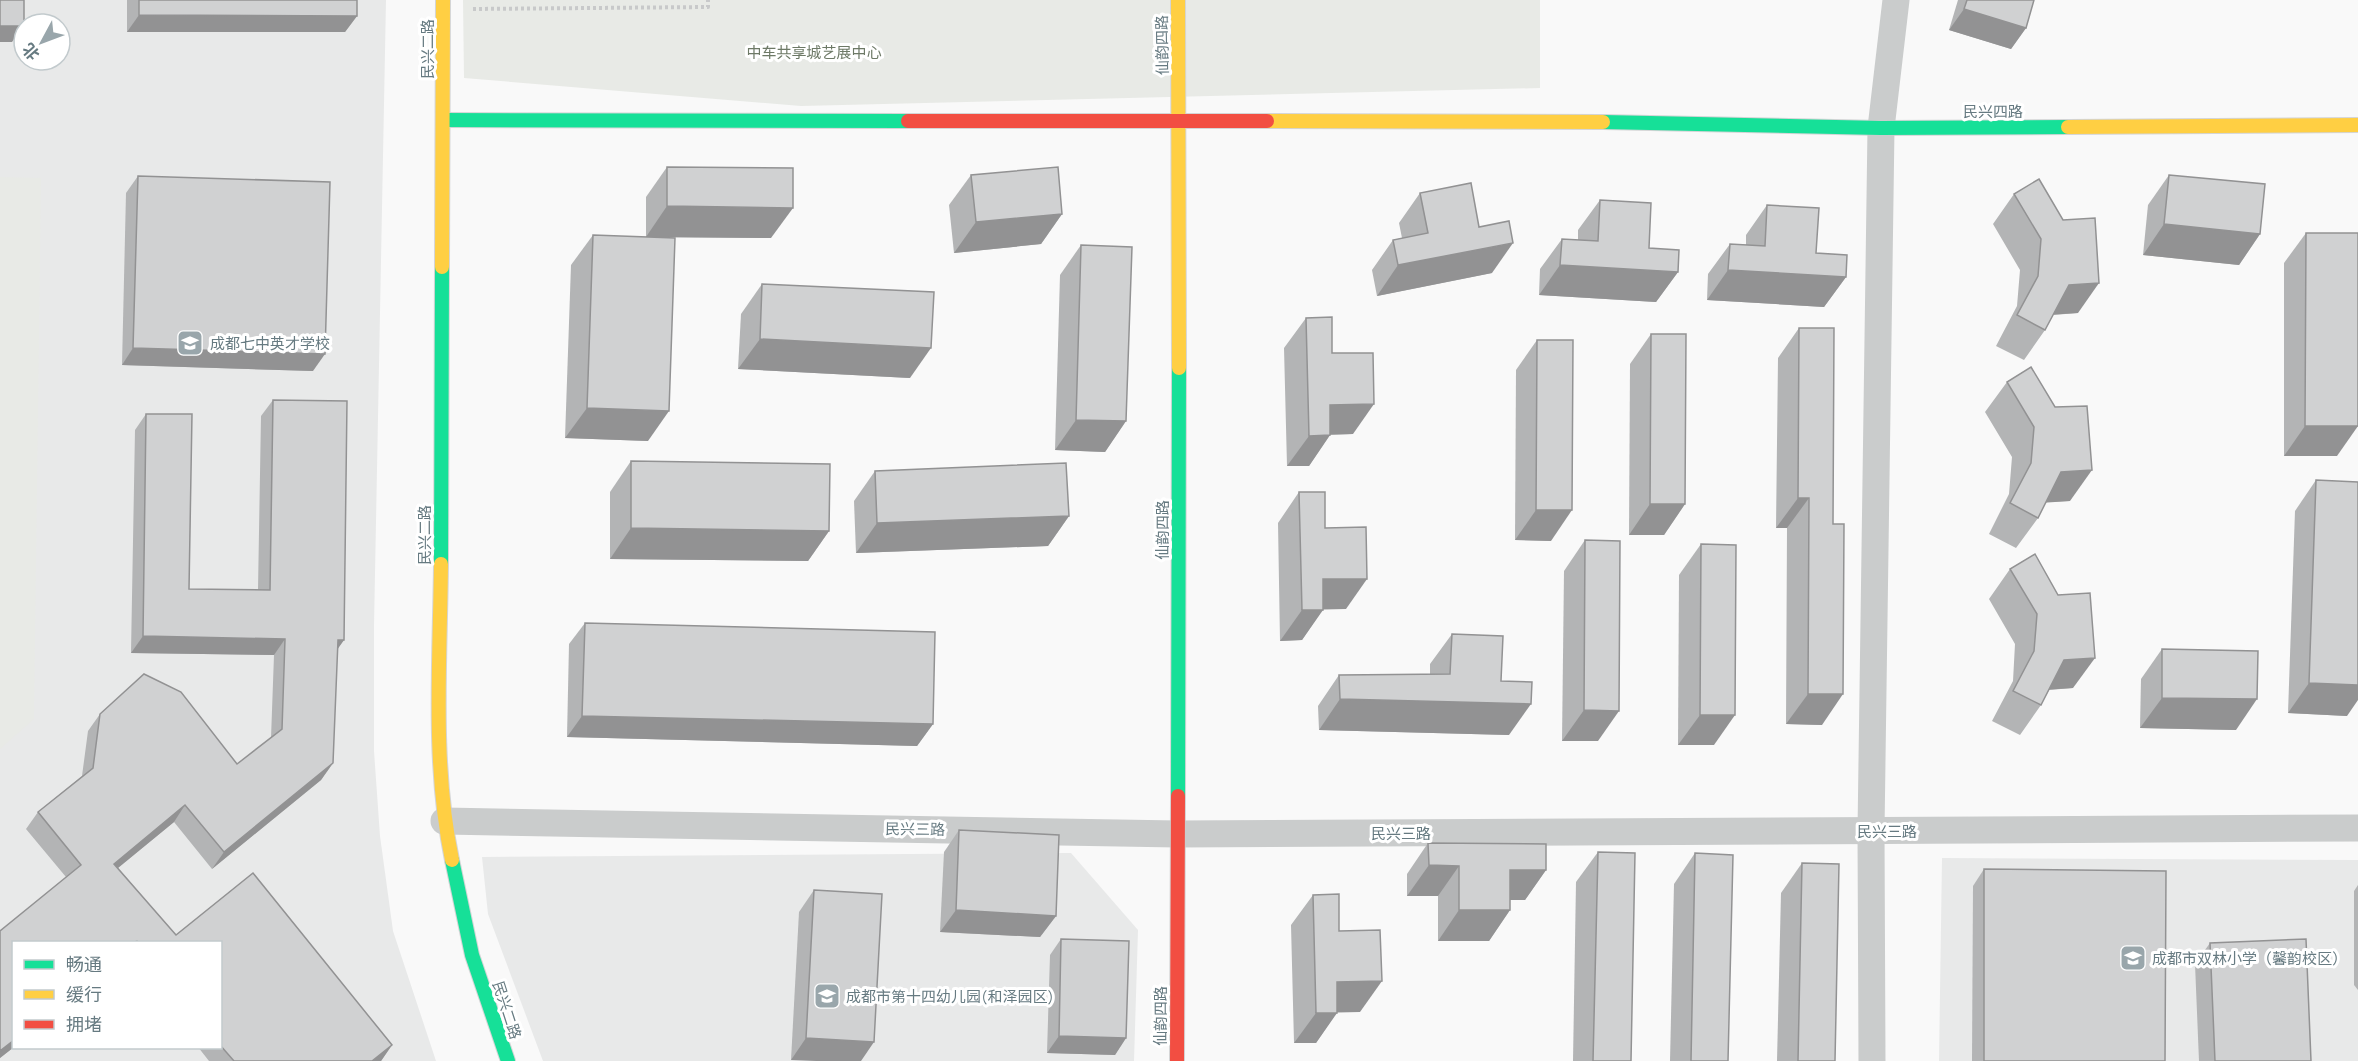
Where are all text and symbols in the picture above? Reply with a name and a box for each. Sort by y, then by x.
north arrow [12,12,72,72]
street label: 仙韵四路 [1151,15,1173,75]
street label: 民兴二路 [417,19,438,79]
text: 北 [17,39,44,65]
park label: 中车共享城艺展中心 [746,42,882,63]
street label: 民兴四路 [1963,101,2023,122]
school or university icon: 成都七中英才学校 [175,328,205,358]
place label: 成都七中英才学校 [210,333,330,354]
street label: 仙韵四路 [1152,500,1173,560]
street label: 民兴二路 [414,505,435,565]
street label: 民兴三路 [885,818,945,840]
street label: 民兴三路 [1857,821,1917,842]
street label: 民兴三路 [1371,823,1431,844]
legend [12,941,222,1049]
school or university icon: 成都市双林小学（馨韵校区） [2118,943,2148,973]
place label: 成都市双林小学（馨韵校区） [2152,948,2347,969]
text: 畅通 [66,952,102,976]
street label: 民兴二路 [488,978,526,1042]
school or university icon: 成都市第十四幼儿园(和泽园区) [812,981,842,1011]
text: 缓行 [66,982,102,1006]
place label: 成都市第十四幼儿园(和泽园区) [846,986,1054,1007]
street label: 仙韵四路 [1150,986,1171,1046]
text: 拥堵 [66,1012,102,1036]

